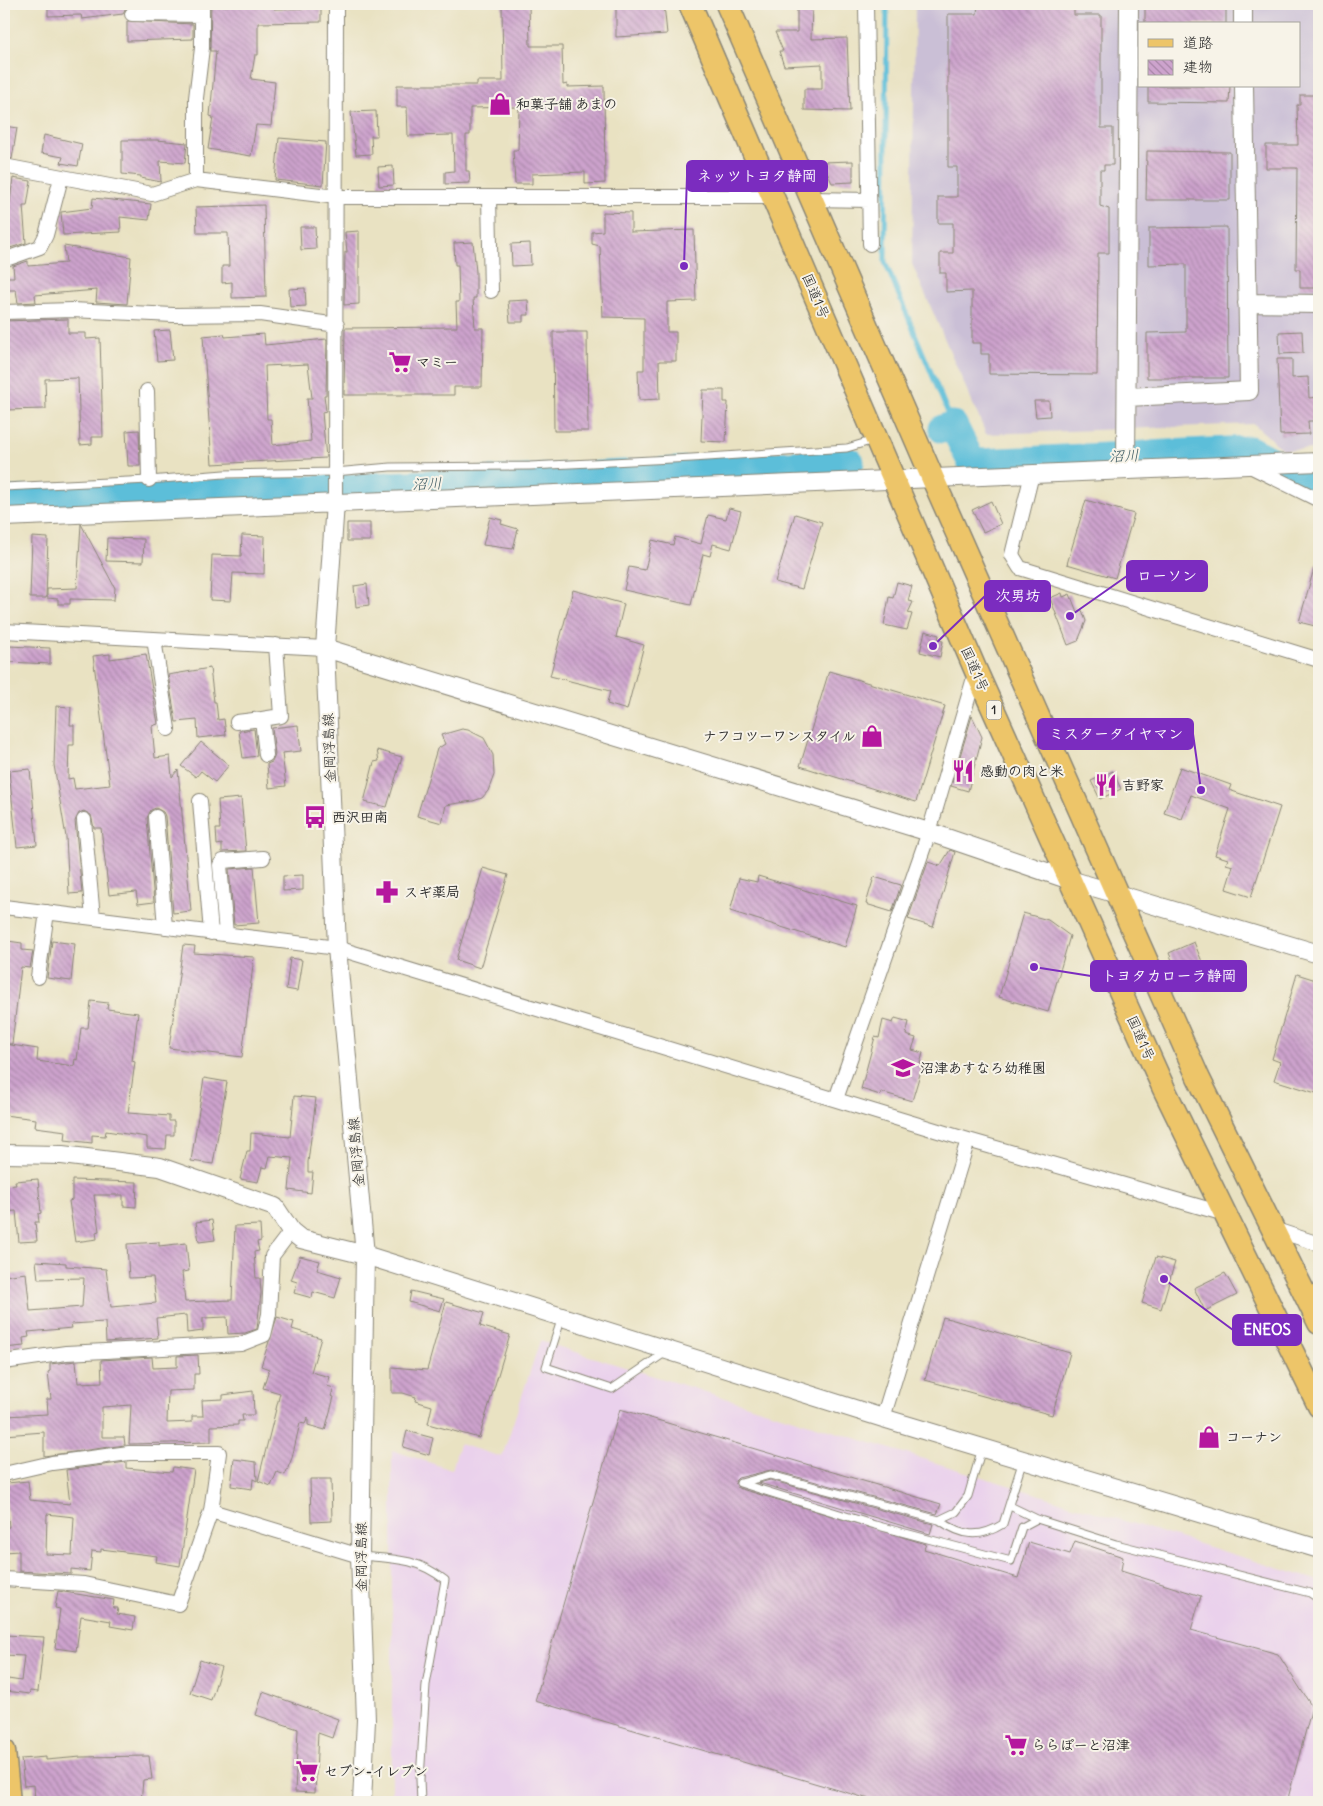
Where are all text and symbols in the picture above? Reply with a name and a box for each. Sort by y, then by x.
legend [1138,22,1300,88]
text: 道路 [1183,33,1213,52]
text: 建物 [1183,57,1213,76]
shop icon: 和菓子舗 あまの [487,91,513,117]
place label: 和菓子舗 あまの [516,95,617,113]
callout: ネッツトヨタ静岡 [687,161,827,191]
text: ネッツトヨタ静岡 [697,166,817,185]
street label: 国道1号 [798,271,834,321]
supermarket icon: マミー [387,349,413,375]
place label: マミー [416,353,458,371]
water label: 沼川 [1108,445,1139,466]
water label: 沼川 [411,473,442,494]
callout: ローソン [1127,561,1207,591]
text: ローソン [1137,566,1197,585]
callout: 次男坊 [985,581,1050,611]
text: 次男坊 [995,586,1041,605]
street label: 国道1号 [957,644,993,694]
road number: 1 [986,700,1002,720]
street label: 金岡浮島線 [319,713,339,783]
callout: ミスタータイヤマン [1038,719,1193,749]
shop icon: ナフコツーワンスタイル [859,723,885,749]
text: ミスタータイヤマン [1049,724,1183,743]
place label: ナフコツーワンスタイル [703,727,856,745]
restaurant icon: 感動の肉と米 [950,758,976,784]
place label: 感動の肉と米 [980,762,1064,780]
restaurant icon: 吉野家 [1093,772,1119,798]
place label: 吉野家 [1122,776,1164,794]
bus stop icon: 西沢田南 [302,804,328,830]
place label: 西沢田南 [332,808,388,826]
pharmacy icon: スギ薬局 [374,879,400,905]
place label: スギ薬局 [404,883,460,901]
callout: トヨタカローラ静岡 [1091,961,1246,991]
text: トヨタカローラ静岡 [1101,966,1237,985]
street label: 国道1号 [1123,1013,1159,1063]
school or university icon: 沼津あすなろ幼稚園 [890,1055,916,1081]
place label: 沼津あすなろ幼稚園 [920,1059,1046,1077]
street label: 金岡浮島線 [344,1116,368,1188]
callout: ENEOS [1233,1315,1301,1345]
text: ENEOS [1243,1320,1291,1339]
shop icon: コーナン [1196,1424,1222,1450]
place label: コーナン [1226,1428,1282,1446]
street label: 金岡浮島線 [352,1522,370,1592]
supermarket icon: ららぽーと沼津 [1003,1732,1029,1758]
place label: ららぽーと沼津 [1032,1736,1130,1754]
supermarket icon: セブン-イレブン [294,1758,320,1784]
place label: セブン-イレブン [324,1762,428,1780]

